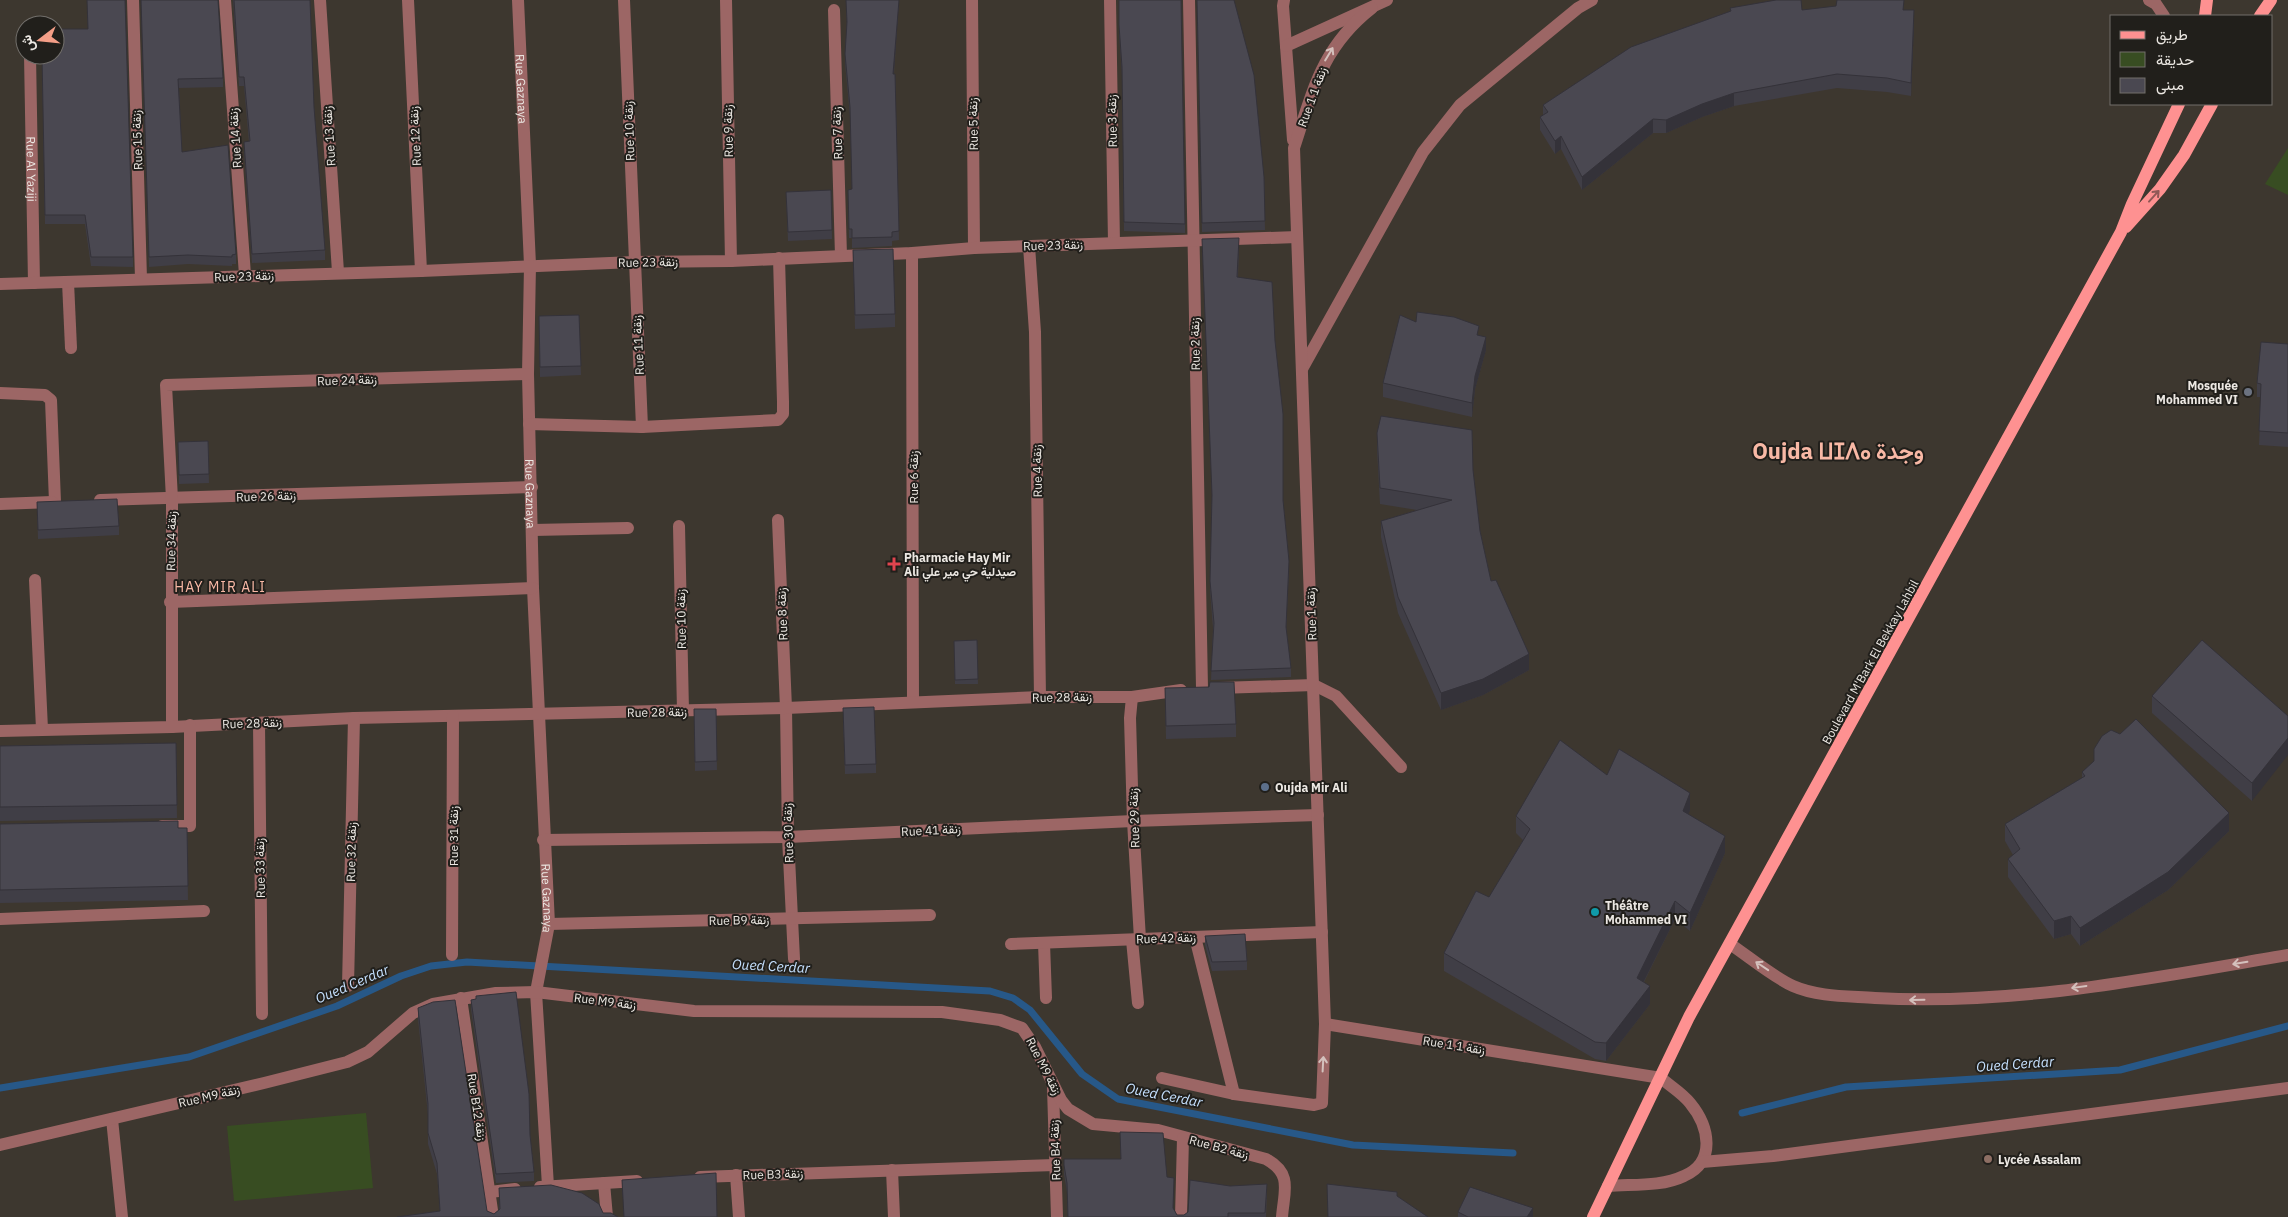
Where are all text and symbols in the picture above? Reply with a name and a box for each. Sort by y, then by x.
north arrow [15,15,65,65]
legend [2110,15,2273,105]
text: طريق [2156,25,2188,45]
text: ش [16,33,38,54]
one-way arrow [1325,47,1335,61]
text: حديقة [2156,50,2194,69]
street label: Rue Gaznaya [513,54,531,125]
street label: Rue 1 زنقة 1 [1294,65,1331,129]
text: مبنى [2156,75,2184,95]
street label: Rue 3 زنقة [1104,94,1121,148]
street label: Rue 5 زنقة [965,97,982,151]
street label: Rue 10 زنقة [620,101,639,161]
street label: Rue 9 زنقة [720,104,737,158]
street label: Rue 13 زنقة [319,105,340,166]
street label: Rue 12 زنقة [406,106,425,166]
street label: Rue 7 زنقة [829,106,846,160]
street label: Rue 14 زنقة [225,107,246,168]
street label: Rue 15 زنقة [128,110,147,170]
street label: Rue Al Yaziji [24,136,40,202]
one-way arrow [2148,189,2159,202]
street label: Rue 23 زنقة [1023,236,1083,255]
street label: Rue 23 زنقة [618,254,678,271]
street label: Rue 23 زنقة [214,267,274,286]
street label: Rue 11 زنقة [629,315,648,375]
street label: Rue 2 زنقة [1187,317,1204,371]
street label: Rue 24 زنقة [317,371,377,390]
place label: Mosquée Mohammed VI [2156,378,2238,407]
marker: Mosquée Mohammed VI [2242,386,2254,398]
district label: Oujda ⵡⵊⴷⴰ وجدة [1752,436,1924,465]
street label: Rue 4 زنقة [1029,444,1046,498]
street label: Rue 6 زنقة [906,451,922,503]
street label: Rue Gaznaya [522,459,539,529]
street label: Rue 26 زنقة [236,487,296,506]
street label: Rue 34 زنقة [163,511,180,571]
place label: Pharmacie Hay Mir Ali صيدلية حي مير علي [904,550,1016,582]
marker: Pharmacie Hay Mir Ali صيدلية حي مير علي [888,558,900,570]
street label: Boulevard M'Bark El Bekkay Lahbil [1818,577,1922,747]
district label: HAY MIR ALI [174,578,266,596]
street label: Rue 8 زنقة [774,587,791,641]
street label: Rue زنقة 1 [1303,587,1320,641]
street label: Rue 10 زنقة [673,589,690,649]
street label: Rue 28 زنقة [1032,689,1092,706]
street label: Rue 28 زنقة [627,704,687,721]
street label: Rue 28 زنقة [222,714,282,733]
place label: Oujda Mir Ali [1275,780,1347,795]
marker: Oujda Mir Ali [1259,781,1271,793]
street label: Rue 29 زنقة [1125,788,1144,848]
street label: Rue 30 زنقة [779,803,798,863]
street label: Rue 31 زنقة [446,806,462,866]
street label: Rue 41 زنقة [901,821,961,840]
street label: Rue 32 زنقة [343,822,360,882]
street label: Rue 33 زنقة [252,838,269,898]
street label: Rue Gaznaya [539,863,557,935]
place label: Théâtre Mohammed VI [1605,898,1687,927]
marker: Théâtre Mohammed VI [1589,906,1601,918]
street label: Rue B9 زنقة [709,912,769,929]
street label: Rue 42 زنقة [1136,929,1196,948]
water label: Oued Cerdar [732,955,811,977]
one-way arrow [2232,959,2248,969]
water label: Oued Cerdar [313,960,392,1008]
one-way arrow [1755,961,1769,971]
one-way arrow [2072,983,2088,993]
street label: Rue M9 زنقة [573,990,637,1013]
one-way arrow [1910,995,1926,1004]
street label: Rue 1 زنقة 1 [1422,1033,1486,1058]
street label: Rue M9 زنقة [1022,1035,1065,1098]
water label: Oued Cerdar [1975,1052,2055,1076]
one-way arrow [1319,1056,1328,1072]
street label: Rue B12 زنقة [463,1072,490,1142]
water label: Oued Cerdar [1124,1079,1205,1111]
street label: Rue M9 زنقة [177,1082,241,1111]
street label: Rue B4 زنقة [1046,1119,1065,1181]
street label: Rue B2 زنقة [1187,1132,1250,1163]
place label: Lycée Assalam [1998,1152,2081,1167]
marker: Lycée Assalam [1982,1153,1994,1165]
street label: Rue B3 زنقة [742,1165,804,1184]

